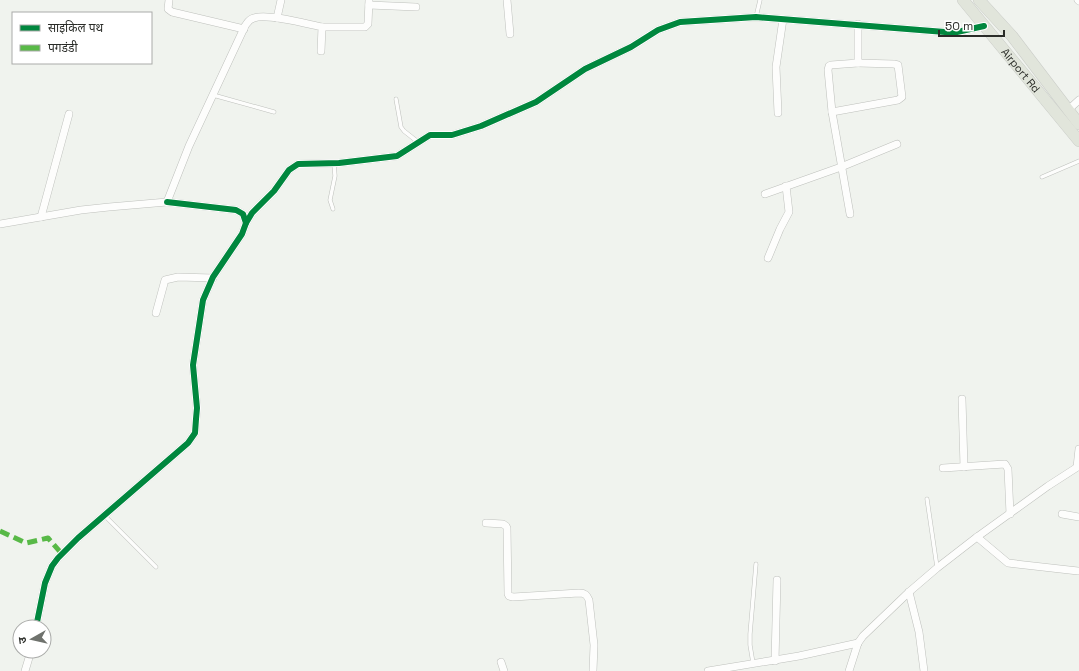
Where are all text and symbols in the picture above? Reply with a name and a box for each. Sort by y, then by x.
legend [12,12,152,64]
scale bar [939,12,1004,38]
text: 50 m [945,18,973,34]
text: साइकिल पथ [48,20,103,36]
text: पगडंडी [48,40,78,56]
street label: Airport Rd [998,45,1043,95]
north arrow [12,619,52,659]
text: उ [15,636,29,645]

